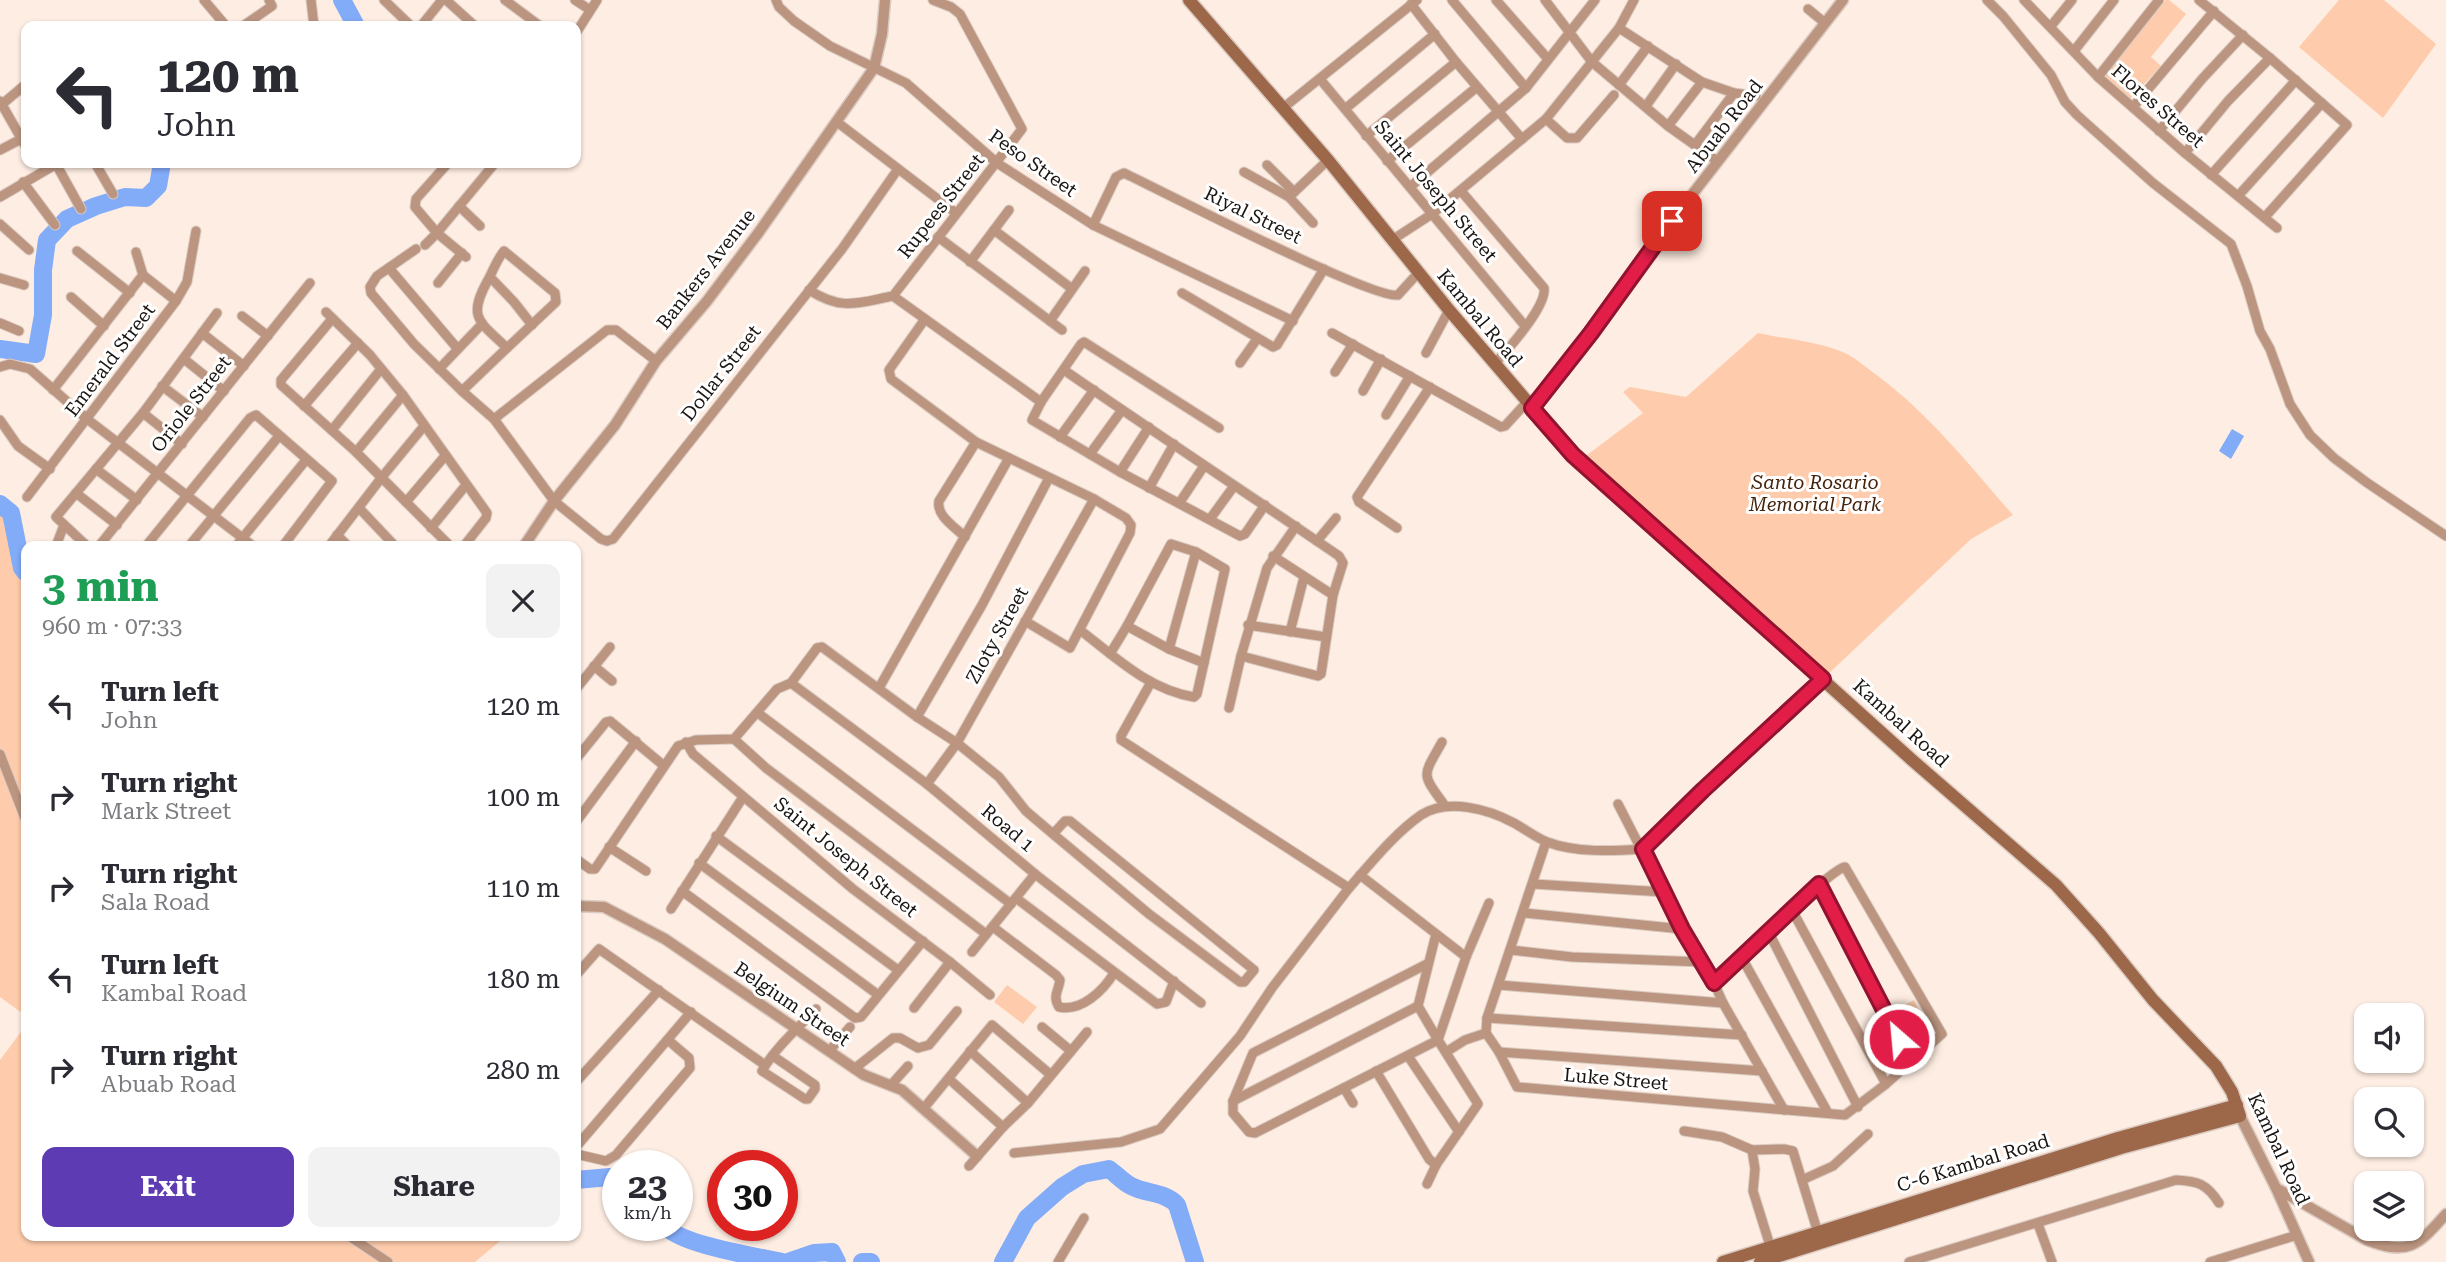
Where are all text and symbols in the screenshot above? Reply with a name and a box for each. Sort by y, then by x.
text: 120 m [157,47,299,104]
icon: left [42,49,133,140]
street label: Flores Street [2107,59,2209,153]
street label: Abuab Road [1681,75,1767,177]
text: John [157,106,236,144]
street label: Saint Joseph Street [1370,115,1502,267]
street label: Peso Street [985,124,1081,202]
street label: Rupees Street [893,149,989,263]
street label: Riyal Street [1201,182,1305,248]
pin [1642,191,1702,251]
icon: arrive [1653,202,1691,240]
street label: Bankers Avenue [652,204,760,334]
street label: Kambal Road [1432,264,1528,372]
street label: Emerald Street [60,299,160,421]
street label: Dollar Street [676,320,766,426]
street label: Oriole Street [146,351,236,457]
park label: Santo Rosario Memorial Park [1748,471,1882,516]
text: 3 min [42,562,159,611]
button: close [486,564,560,638]
street label: Zloty Street [961,583,1033,687]
text: 960 m · 07:33 [42,613,182,640]
street label: Kambal Road [1848,674,1954,772]
text: Turn left [101,677,219,707]
icon: left [42,687,80,725]
text: 120 m [486,691,560,721]
text: John [101,707,157,734]
text: Turn right [101,768,237,798]
icon: right [42,778,80,816]
text: 100 m [486,782,560,812]
street label: Saint Joseph Street [770,792,922,922]
text: Mark Street [101,798,231,825]
street label: Road 1 [977,799,1039,857]
text: Turn right [101,859,237,889]
icon: right [42,869,80,907]
text: 110 m [486,873,560,903]
text: Sala Road [101,889,210,916]
text: Turn left [101,950,219,980]
street label: Belgium Street [730,957,854,1051]
icon: left [42,960,80,998]
text: 180 m [486,964,560,994]
text: Kambal Road [101,980,247,1007]
position arrow [1862,1002,1936,1076]
map controls [2354,1003,2424,1241]
button: sound [2354,1003,2424,1073]
text: Turn right [101,1041,237,1071]
icon: right [42,1051,80,1089]
text: 280 m [486,1055,560,1085]
street label: Luke Street [1563,1063,1669,1095]
text: Abuab Road [101,1071,236,1098]
button: search [2354,1087,2424,1157]
street label: Kambal Road [2243,1089,2315,1209]
street label: C-6 Kambal Road [1894,1129,2052,1197]
button: Exit [42,1147,294,1227]
button: Share [308,1147,560,1227]
speed limit sign: 30 [707,1150,798,1241]
text: 23 [628,1166,667,1207]
button: layers [2354,1171,2424,1241]
text: km/h [623,1202,672,1223]

